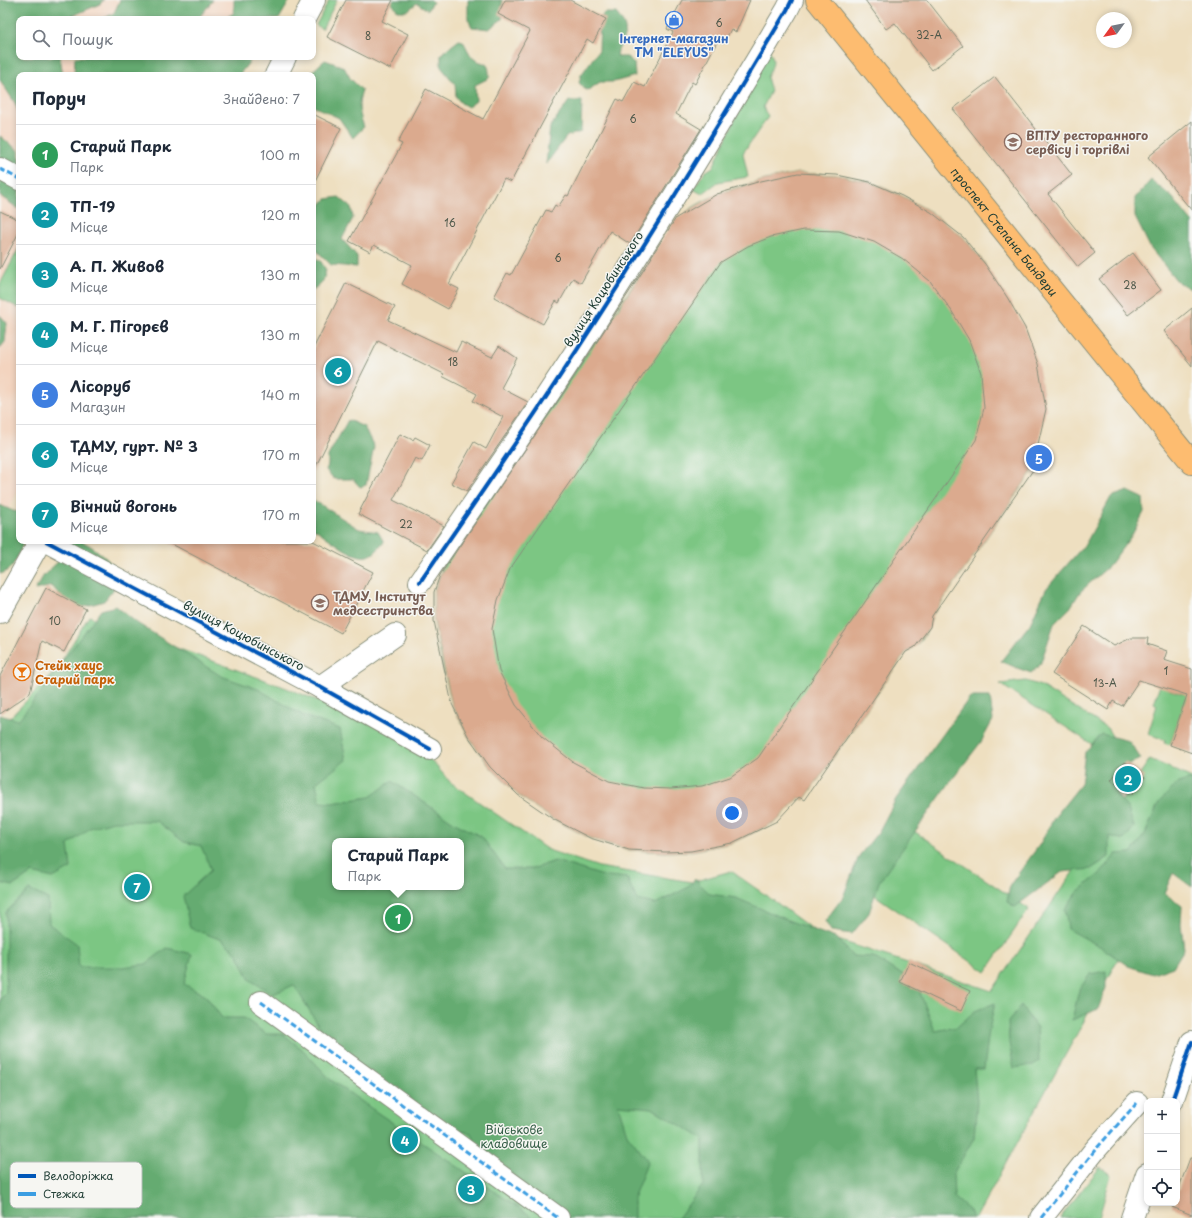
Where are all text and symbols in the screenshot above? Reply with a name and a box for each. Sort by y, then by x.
shop icon: Інтернет-магазин ТМ "ELEYUS" [664,10,684,30]
north arrow [1096,12,1132,48]
house number: 6 [715,15,723,30]
search box [16,16,316,60]
icon: search [30,27,52,49]
text: Пошук [62,27,113,50]
house number: 32-А [916,27,942,42]
house number: 8 [365,28,371,43]
place label: Інтернет-магазин ТМ "ELEYUS" [619,29,729,61]
text: Поруч [32,85,86,111]
text: Знайдено: 7 [223,89,300,108]
house number: 6 [629,111,637,126]
place label: ВПТУ ресторанного сервісу і торгівлі [1026,126,1148,158]
school or university icon: ВПТУ ресторанного сервісу і торгівлі [1003,132,1023,152]
text: Старий Парк [70,134,171,157]
text: 1 [42,145,48,164]
text: 100 m [260,145,300,164]
text: Парк [70,157,104,176]
street label: проспект Степана Бандери [947,163,1062,300]
text: ТП-19 [70,194,115,217]
text: 2 [40,205,50,224]
text: 120 m [261,205,300,224]
house number: 16 [444,215,456,230]
text: Місце [70,217,108,236]
street label: вулиця Коцюбинського [559,227,647,351]
house number: 6 [554,250,562,265]
text: А. П. Живов [70,254,164,277]
text: 3 [41,265,49,284]
text: 130 m [261,265,300,284]
text: Місце [70,277,108,296]
house number: 28 [1123,277,1137,292]
text: М. Г. Пігорєв [70,314,169,337]
text: 4 [41,325,49,344]
text: 130 m [261,325,300,344]
text: Місце [70,337,108,356]
house number: 18 [448,354,458,369]
pin: 6 [325,356,351,386]
text: Лісоруб [70,374,131,397]
text: 5 [41,385,49,404]
text: 140 m [261,385,300,404]
text: Магазин [70,397,126,416]
text: ТДМУ, гурт. № 3 [70,434,198,457]
pin: 5 [1026,443,1052,473]
text: 6 [40,445,50,464]
text: 170 m [262,445,300,464]
text: Місце [70,457,108,476]
text: Вічний вогонь [70,494,177,517]
text: 7 [41,505,49,524]
text: 170 m [262,505,300,524]
house number: 22 [399,516,413,531]
text: Місце [70,517,108,536]
place label: ТДМУ, Iнститут медсестринства [333,587,434,619]
school or university icon: ТДМУ, Iнститут медсестринства [310,593,330,613]
street label: вулиця Коцюбинського [180,595,308,675]
house number: 10 [49,613,61,628]
place label: Стейк хаус Старий парк [35,656,115,688]
bar icon: Стейк хаус Старий парк [12,662,32,682]
house number: 1 [1164,663,1168,678]
house number: 13-А [1093,675,1117,690]
pin: 2 [1115,764,1141,794]
your location [722,803,742,823]
popup [332,838,464,890]
text: Старий Парк [347,843,449,866]
text: Парк [347,866,381,885]
pin: 7 [124,872,150,902]
pin: 1 [385,903,411,933]
map controls [1144,1098,1180,1206]
button: + [1144,1098,1180,1134]
park label: Військове кладовище [480,1120,548,1152]
pin: 4 [392,1125,418,1155]
button: − [1144,1134,1180,1170]
legend [10,1162,142,1208]
text: Велодоріжка [43,1167,113,1184]
button: locate [1144,1170,1180,1206]
pin: 3 [458,1174,484,1204]
text: Стежка [43,1185,85,1202]

